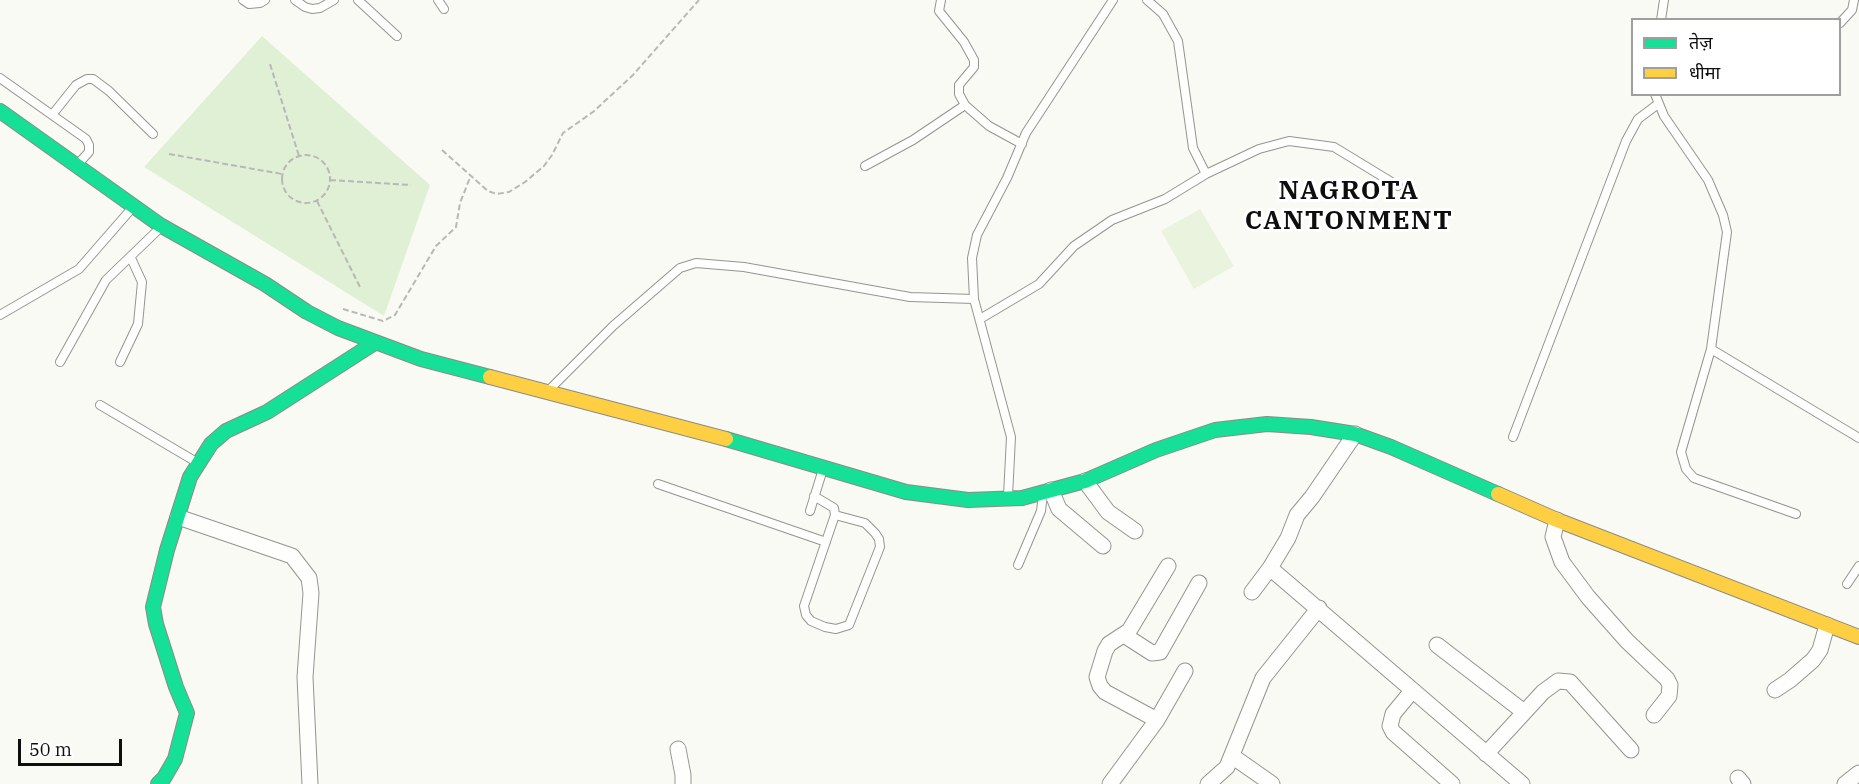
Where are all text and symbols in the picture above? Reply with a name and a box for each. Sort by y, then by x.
legend [1631,18,1841,96]
text: तेज़ [1689,31,1713,54]
text: धीमा [1689,61,1720,84]
district label: NAGROTA CANTONMENT [1245,175,1453,236]
scale bar [21,727,124,765]
text: 50 m [29,738,72,761]

